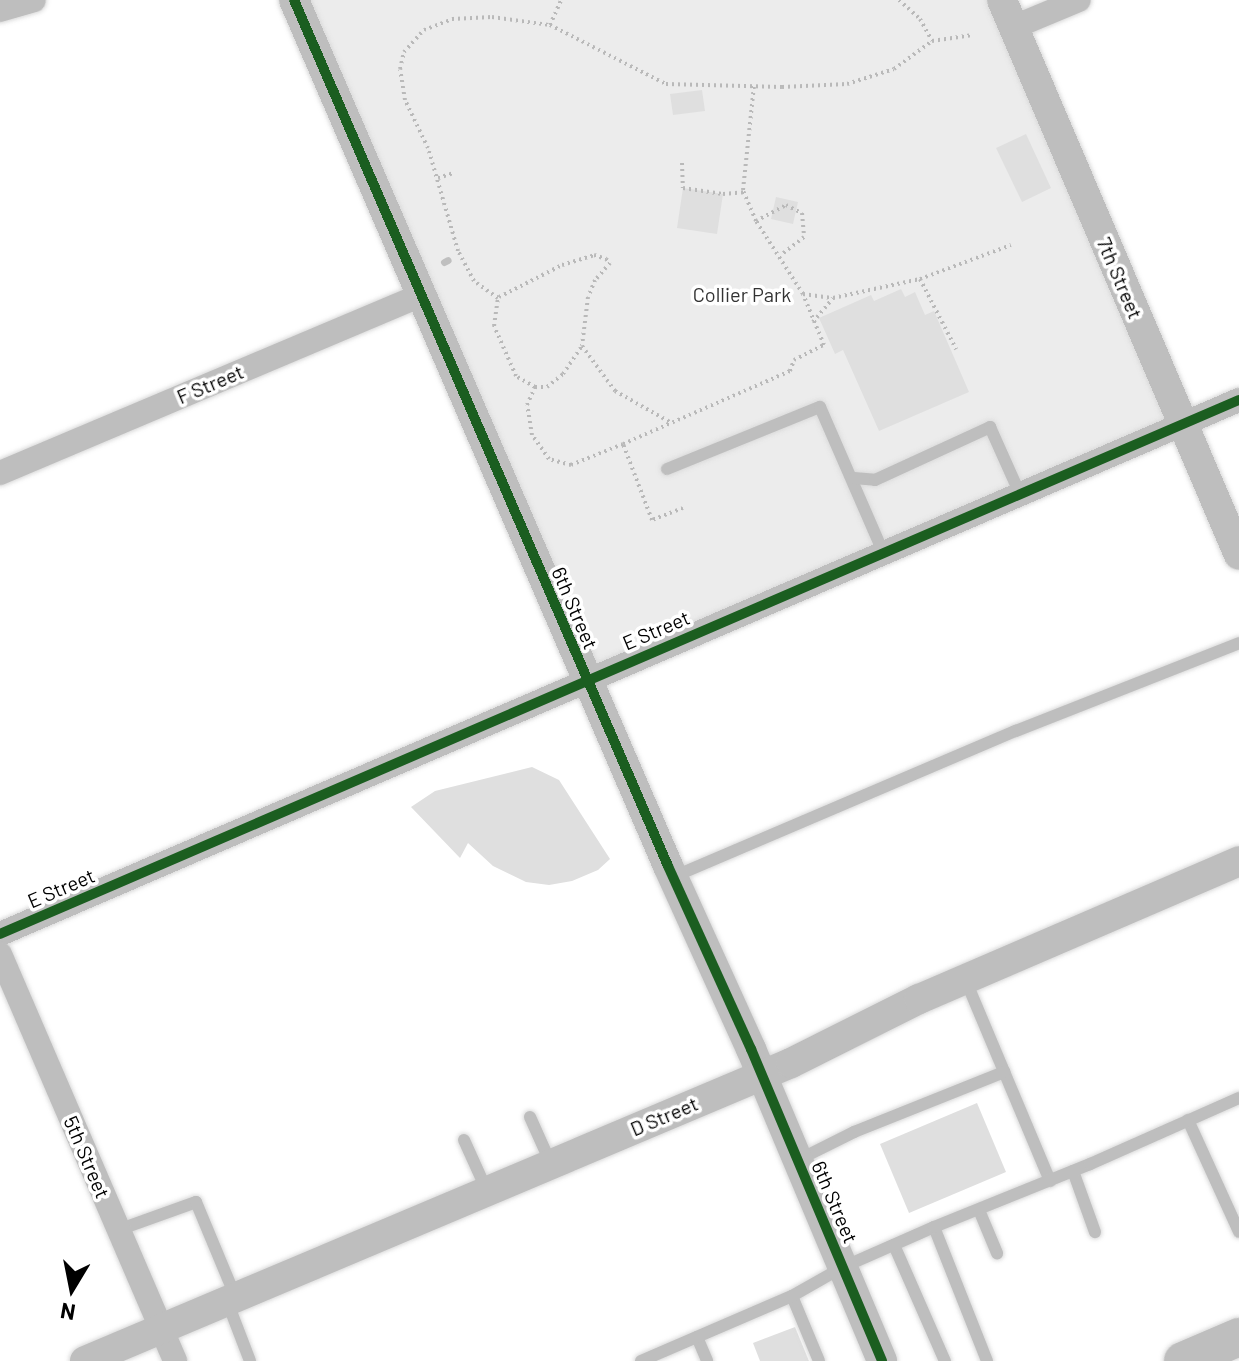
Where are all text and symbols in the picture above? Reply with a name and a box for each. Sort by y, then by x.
street label: 7th Street [1092,234,1148,322]
park label: Collier Park [693,282,791,306]
street label: F Street [173,359,247,409]
street label: 6th Street [547,563,603,653]
street label: E Street [619,605,693,655]
street label: E Street [24,863,98,913]
street label: D Street [627,1091,701,1141]
street label: 5th Street [59,1112,115,1202]
street label: 6th Street [807,1157,863,1247]
north arrow [32,1249,112,1329]
text: N [58,1299,77,1327]

